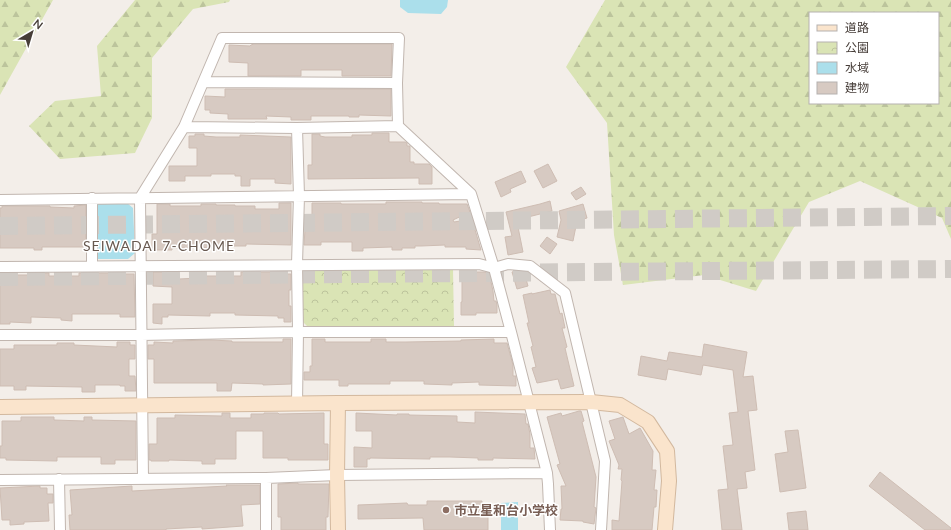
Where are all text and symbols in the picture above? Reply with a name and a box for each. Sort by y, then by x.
north arrow [12,12,52,52]
legend [809,12,939,104]
text: N [31,16,46,31]
text: 道路 [845,20,869,35]
text: 公園 [845,40,869,55]
text: 水域 [845,60,869,75]
text: 建物 [845,80,869,95]
district label: SEIWADAI 7-CHOME [83,237,235,254]
place label: 市立星和台小学校 [454,502,558,518]
marker: 市立星和台小学校 [441,505,451,515]

